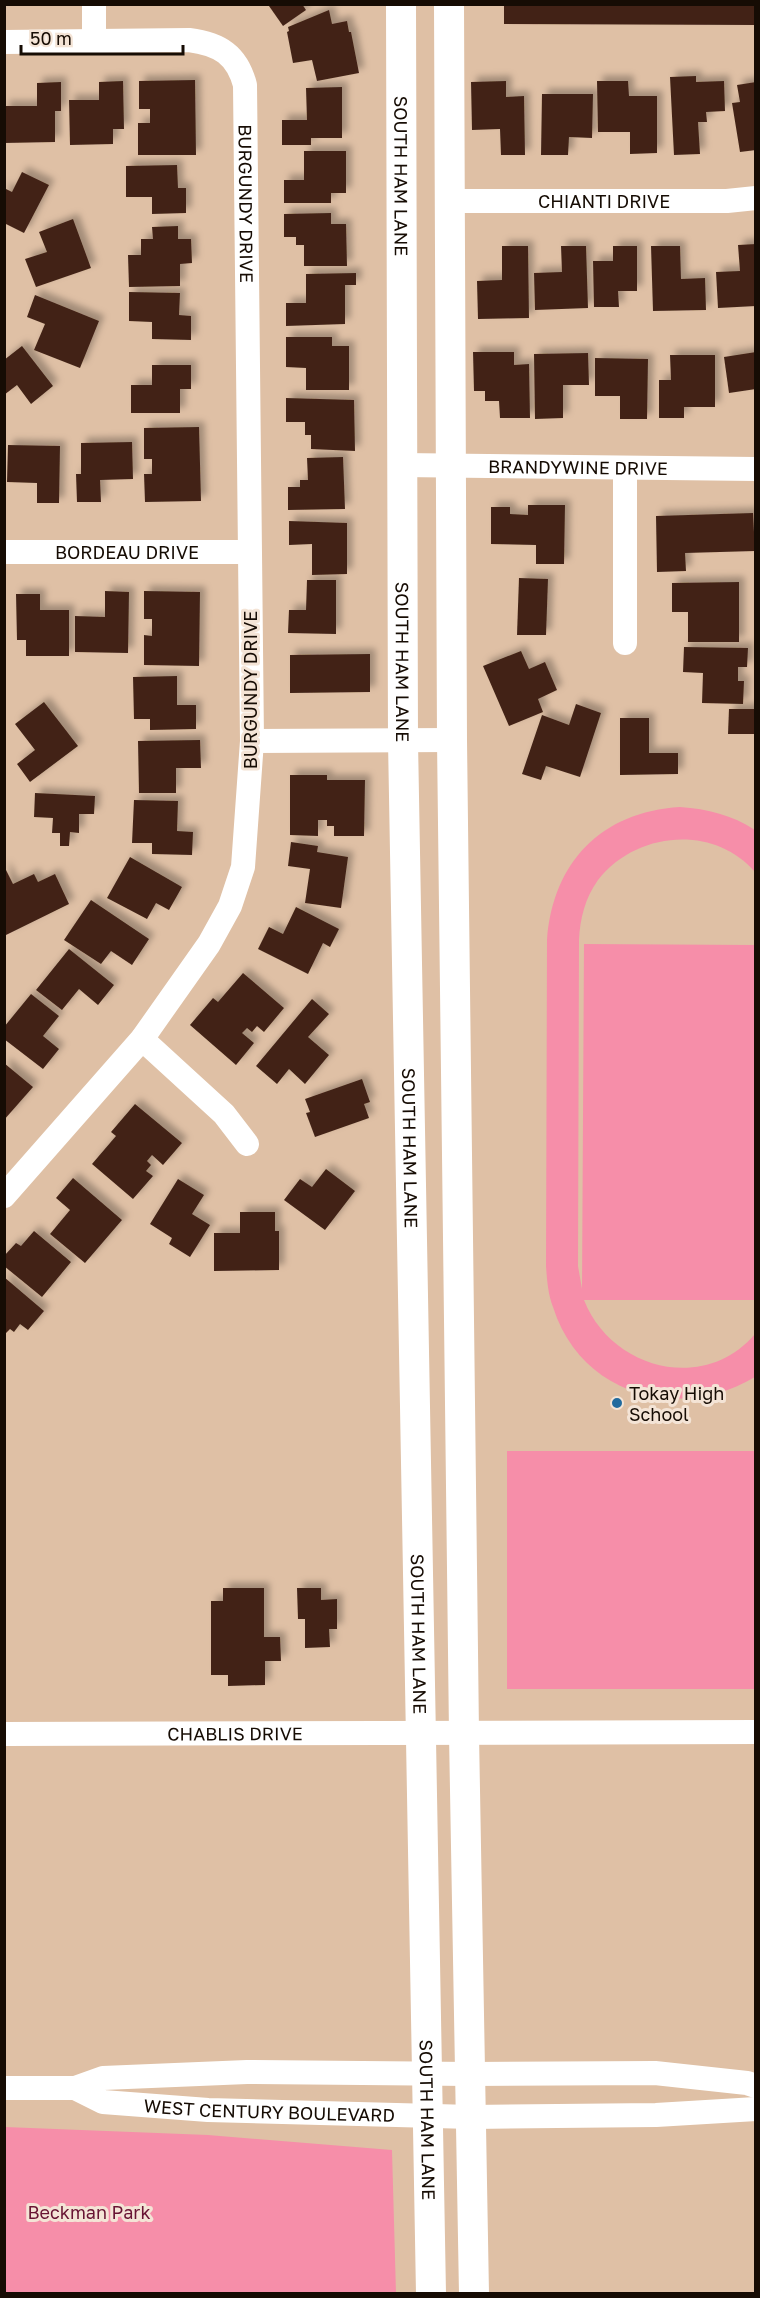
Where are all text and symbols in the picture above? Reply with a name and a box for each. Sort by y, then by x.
scale bar [21,18,183,56]
text: 50 m [30,27,72,49]
street label: SOUTH HAM LANE [390,96,413,256]
street label: BURGUNDY DRIVE [234,124,258,283]
street label: CHIANTI DRIVE [538,190,670,212]
street label: BRANDYWINE DRIVE [488,455,668,479]
street label: BORDEAU DRIVE [55,541,199,563]
street label: SOUTH HAM LANE [392,582,414,742]
street label: BURGUNDY DRIVE [239,611,261,769]
street label: SOUTH HAM LANE [398,1067,423,1228]
place label: Tokay High School [629,1382,724,1425]
marker: Tokay High School [610,1396,624,1410]
street label: SOUTH HAM LANE [407,1553,432,1714]
street label: CHABLIS DRIVE [167,1722,303,1745]
street label: SOUTH HAM LANE [415,2039,440,2200]
street label: WEST CENTURY BOULEVARD [143,2094,395,2126]
park label: Beckman Park [27,2201,151,2223]

